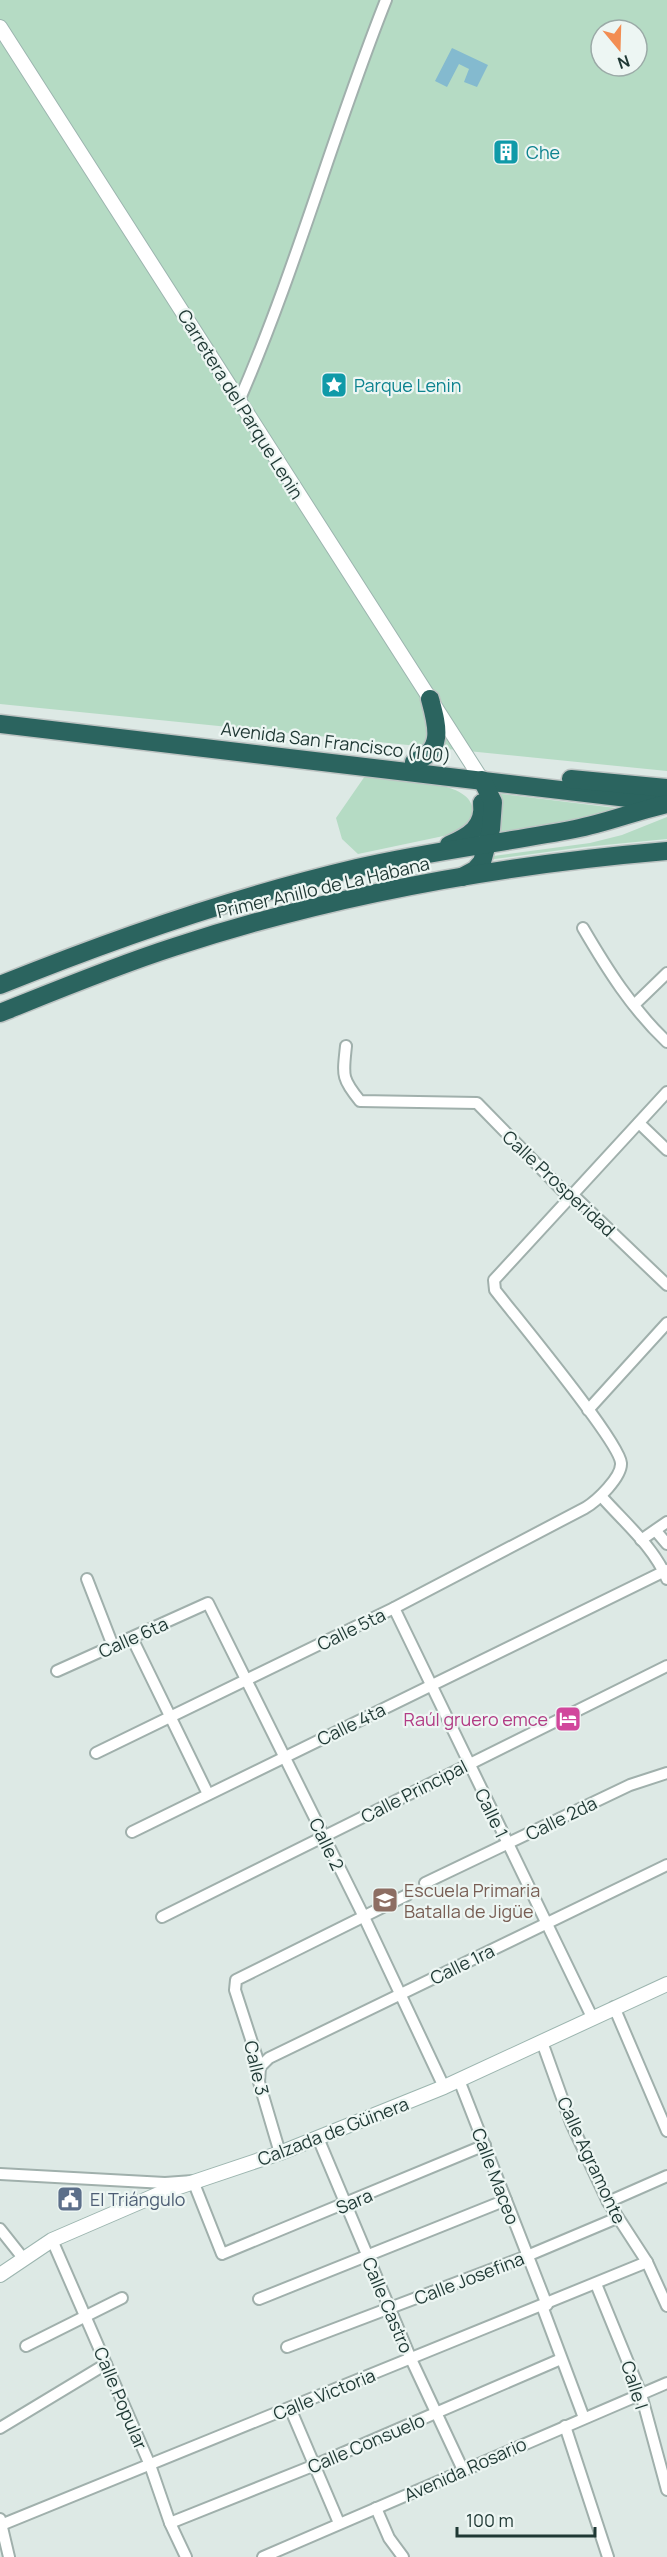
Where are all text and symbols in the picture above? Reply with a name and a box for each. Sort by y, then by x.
north arrow [589,18,649,78]
text: N [615,50,633,74]
building icon: Che [491,137,521,167]
place label: Che [526,140,560,164]
street label: Carretera del Parque Lenin [173,304,309,504]
place icon: Parque Lenin [319,370,349,400]
place label: Parque Lenin [354,373,461,397]
street label: Avenida San Francisco (100) [220,716,452,768]
street label: Primer Anillo de La Habana [214,851,432,923]
street label: Calle Prosperidad [498,1125,620,1241]
street label: Calle 5ta [313,1602,389,1656]
street label: Calle 6ta [94,1611,172,1663]
street label: Calle 4ta [313,1697,389,1751]
hotel icon: Raúl gruero emce [553,1704,583,1734]
place label: Raúl gruero emce [404,1707,548,1731]
street label: Calle Principal [357,1754,471,1828]
street label: Calle 1 [470,1784,514,1842]
street label: Calle 2da [521,1790,601,1846]
street label: Calle 2 [304,1814,350,1874]
place label: Escuela Primaria Batalla de Jigüe [404,1878,540,1923]
school or university icon: Escuela Primaria Batalla de Jigüe [370,1885,400,1915]
street label: Calle 1ra [426,1938,498,1990]
street label: Calle 3 [239,2038,275,2098]
street label: Calzada de Güinera [254,2091,412,2171]
street label: Calle Agramonte [552,2093,632,2227]
street label: Calle Maceo [467,2124,525,2228]
street label: Sara [332,2183,376,2219]
public building icon: El Triángulo [55,2184,85,2214]
place label: El Triángulo [90,2187,185,2211]
street label: Calle Josefina [411,2246,527,2310]
street label: Calle Castro [357,2253,419,2357]
street label: Calle Popular [89,2343,154,2453]
street label: Calle I [616,2358,654,2412]
street label: Calle Victoria [269,2363,379,2425]
street label: Calle Consuelo [304,2408,428,2478]
street label: Avenida Rosario [400,2431,530,2507]
scale bar [457,2500,595,2538]
text: 100 m [466,2508,514,2532]

